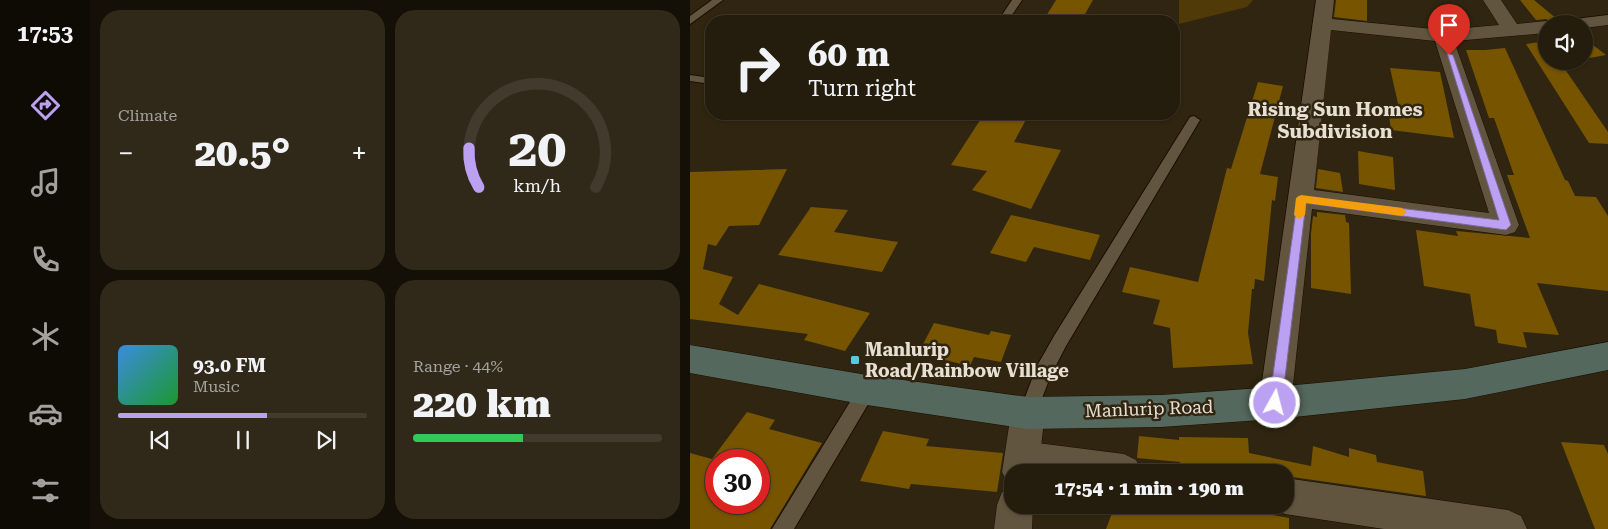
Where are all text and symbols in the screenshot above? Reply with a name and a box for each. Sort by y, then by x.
pin [1428,4,1470,55]
icon: arrive [1435,11,1463,39]
map controls [1538,15,1593,70]
button: sound [1538,15,1593,70]
text: 17:53 [17,21,73,46]
text: 60 m [808,34,890,75]
icon: right [725,35,790,100]
text: Turn right [808,76,916,101]
icon: directions [28,88,63,123]
district label: Rising Sun Homes Subdivision [1247,98,1423,143]
text: Climate [118,106,177,125]
text: 20 [508,118,567,179]
text: 20.5° [195,131,290,175]
text: − [118,137,134,170]
text: + [351,137,367,170]
icon: music [28,165,63,200]
text: km/h [514,175,562,196]
icon: phone [28,242,63,277]
icon: climate [28,319,63,354]
place label: Manlurip Road/Rainbow Village [865,339,1069,381]
text: 93.0 FM [193,354,266,377]
marker: Manlurip Road/Rainbow Village [849,354,861,366]
text: Range · 44% [413,357,503,376]
position arrow [1248,376,1300,428]
text: Music [193,377,240,396]
text: 220 km [413,382,551,426]
icon: car [28,396,63,431]
street label: Manlurip Road [1084,396,1214,421]
icon: previous [146,426,174,454]
icon: pause [229,426,257,454]
icon: next [312,426,340,454]
speed limit sign: 30 [705,449,770,514]
icon: filters [28,473,63,508]
text: 17:54 · 1 min · 190 m [1054,477,1244,500]

